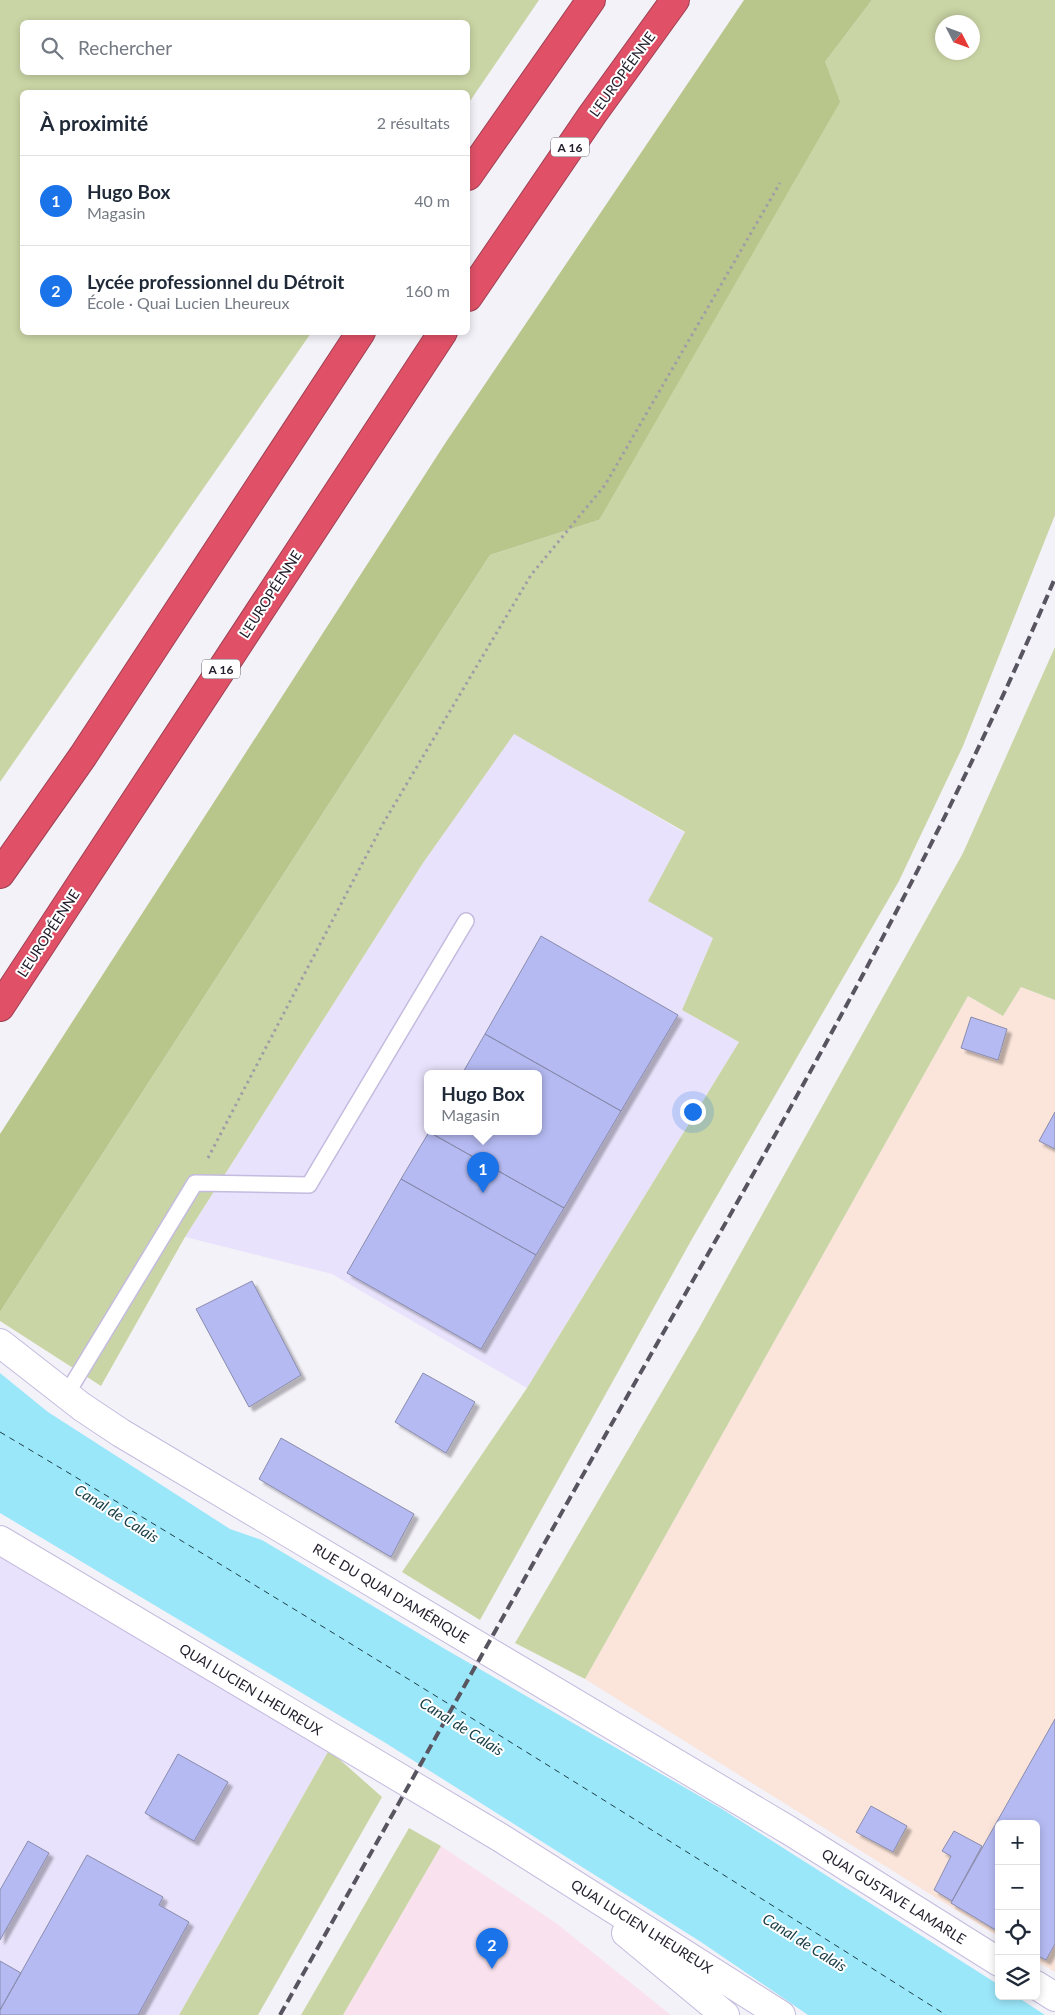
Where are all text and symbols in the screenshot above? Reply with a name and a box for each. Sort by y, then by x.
north arrow [935,15,980,60]
search box [20,20,470,75]
street label: L'EUROPÉENNE [585,28,659,120]
icon: search [38,34,66,62]
text: Rechercher [78,36,172,59]
text: À proximité [40,110,148,135]
text: 2 résultats [377,113,450,132]
road number: A 16 [551,138,589,156]
text: Hugo Box [87,180,170,203]
text: 1 [51,191,61,210]
text: 40 m [414,191,450,210]
text: Magasin [87,203,146,222]
text: Lycée professionnel du Détroit [87,270,344,293]
text: 2 [51,281,61,300]
text: 160 m [405,281,450,300]
text: École · Quai Lucien Lheureux [87,293,289,312]
street label: L'EUROPÉENNE [235,547,305,641]
road number: A 16 [202,660,240,679]
street label: L'EUROPÉENNE [13,886,83,980]
popup [424,1070,542,1135]
text: Hugo Box [441,1082,525,1105]
your location [680,1099,706,1125]
text: Magasin [441,1105,500,1124]
pin: 1 [467,1152,499,1193]
water label: Canal de Calais [72,1480,162,1546]
street label: RUE DU QUAI D'AMÉRIQUE [310,1540,472,1646]
street label: QUAI LUCIEN LHEUREUX [177,1640,325,1738]
water label: Canal de Calais [417,1693,507,1759]
map controls [995,1820,1040,2000]
button: + [995,1820,1040,1865]
street label: QUAI GUSTAVE LAMARLE [819,1845,969,1947]
button: − [995,1865,1040,1910]
street label: QUAI LUCIEN LHEUREUX [568,1875,716,1977]
water label: Canal de Calais [760,1909,850,1975]
button: locate [995,1910,1040,1955]
pin: 2 [476,1928,508,1969]
button: layers [995,1955,1040,2000]

